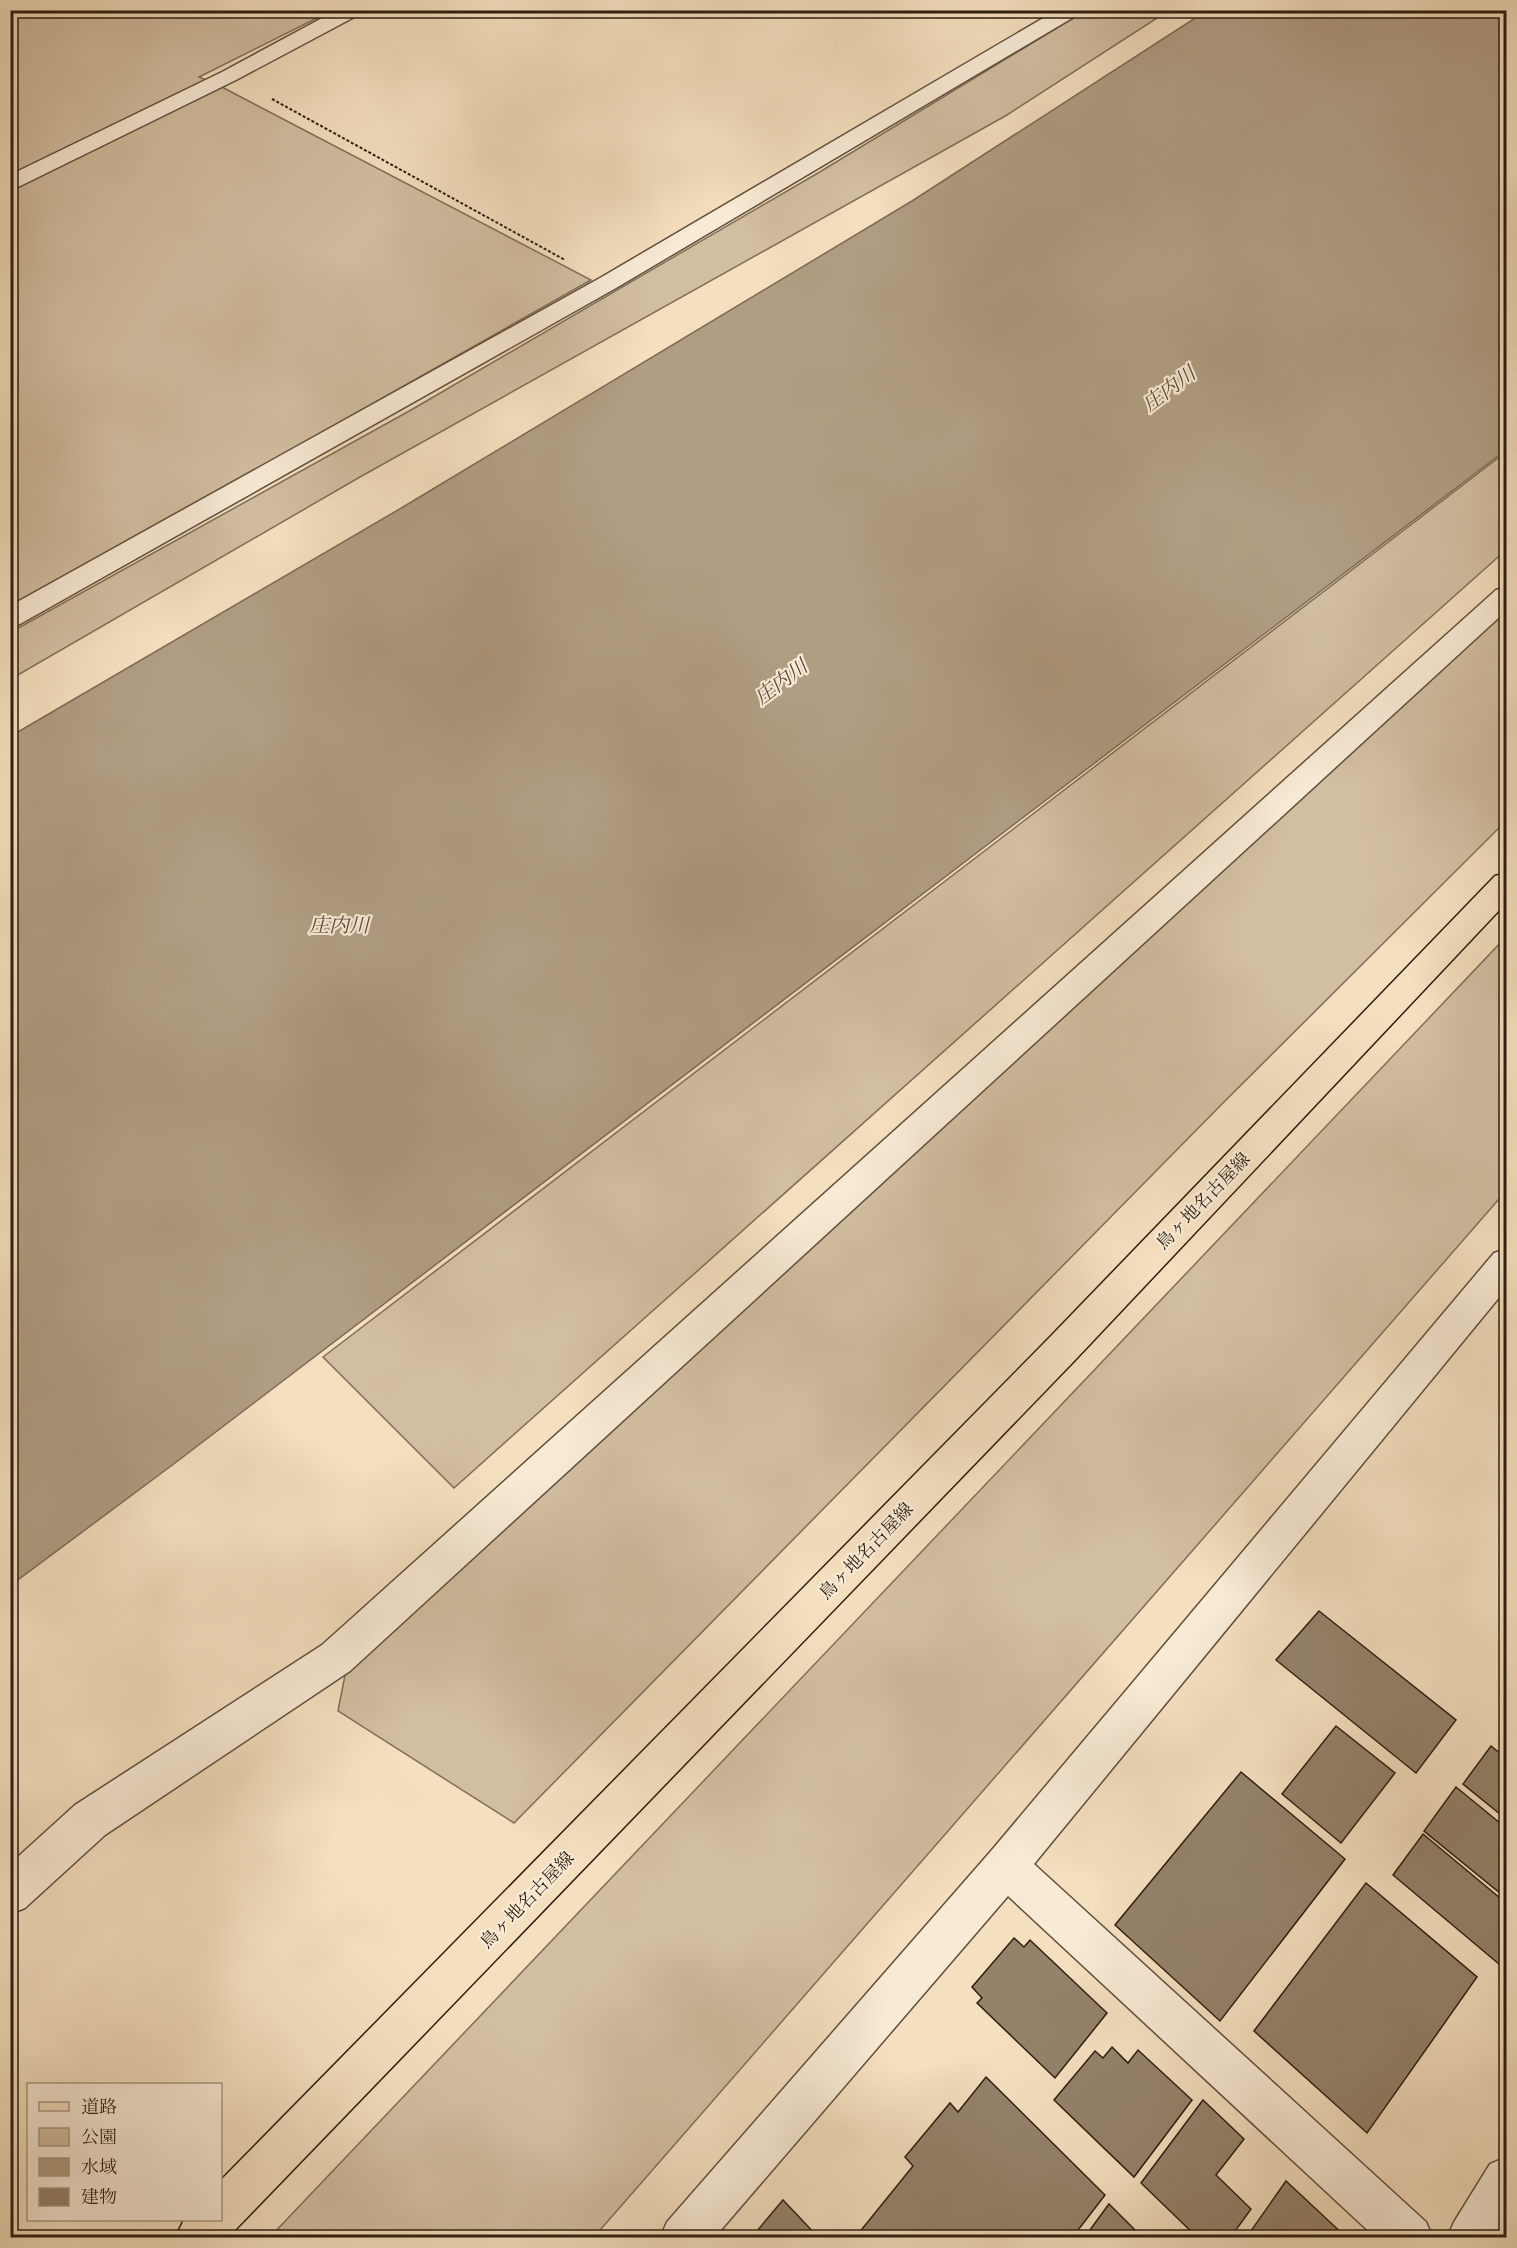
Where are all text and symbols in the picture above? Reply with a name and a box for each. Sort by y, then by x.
water label: 庄内川 [1137,359,1203,418]
water label: 庄内川 [749,652,815,711]
water label: 庄内川 [309,912,371,939]
street label: 鳥ヶ地名古屋線 [1151,1147,1255,1255]
street label: 鳥ヶ地名古屋線 [814,1497,918,1605]
street label: 鳥ヶ地名古屋線 [475,1846,579,1954]
legend [27,2083,222,2221]
text: 道路 [81,2095,117,2119]
text: 公園 [81,2125,117,2149]
text: 水域 [81,2155,117,2179]
text: 建物 [81,2185,117,2209]

